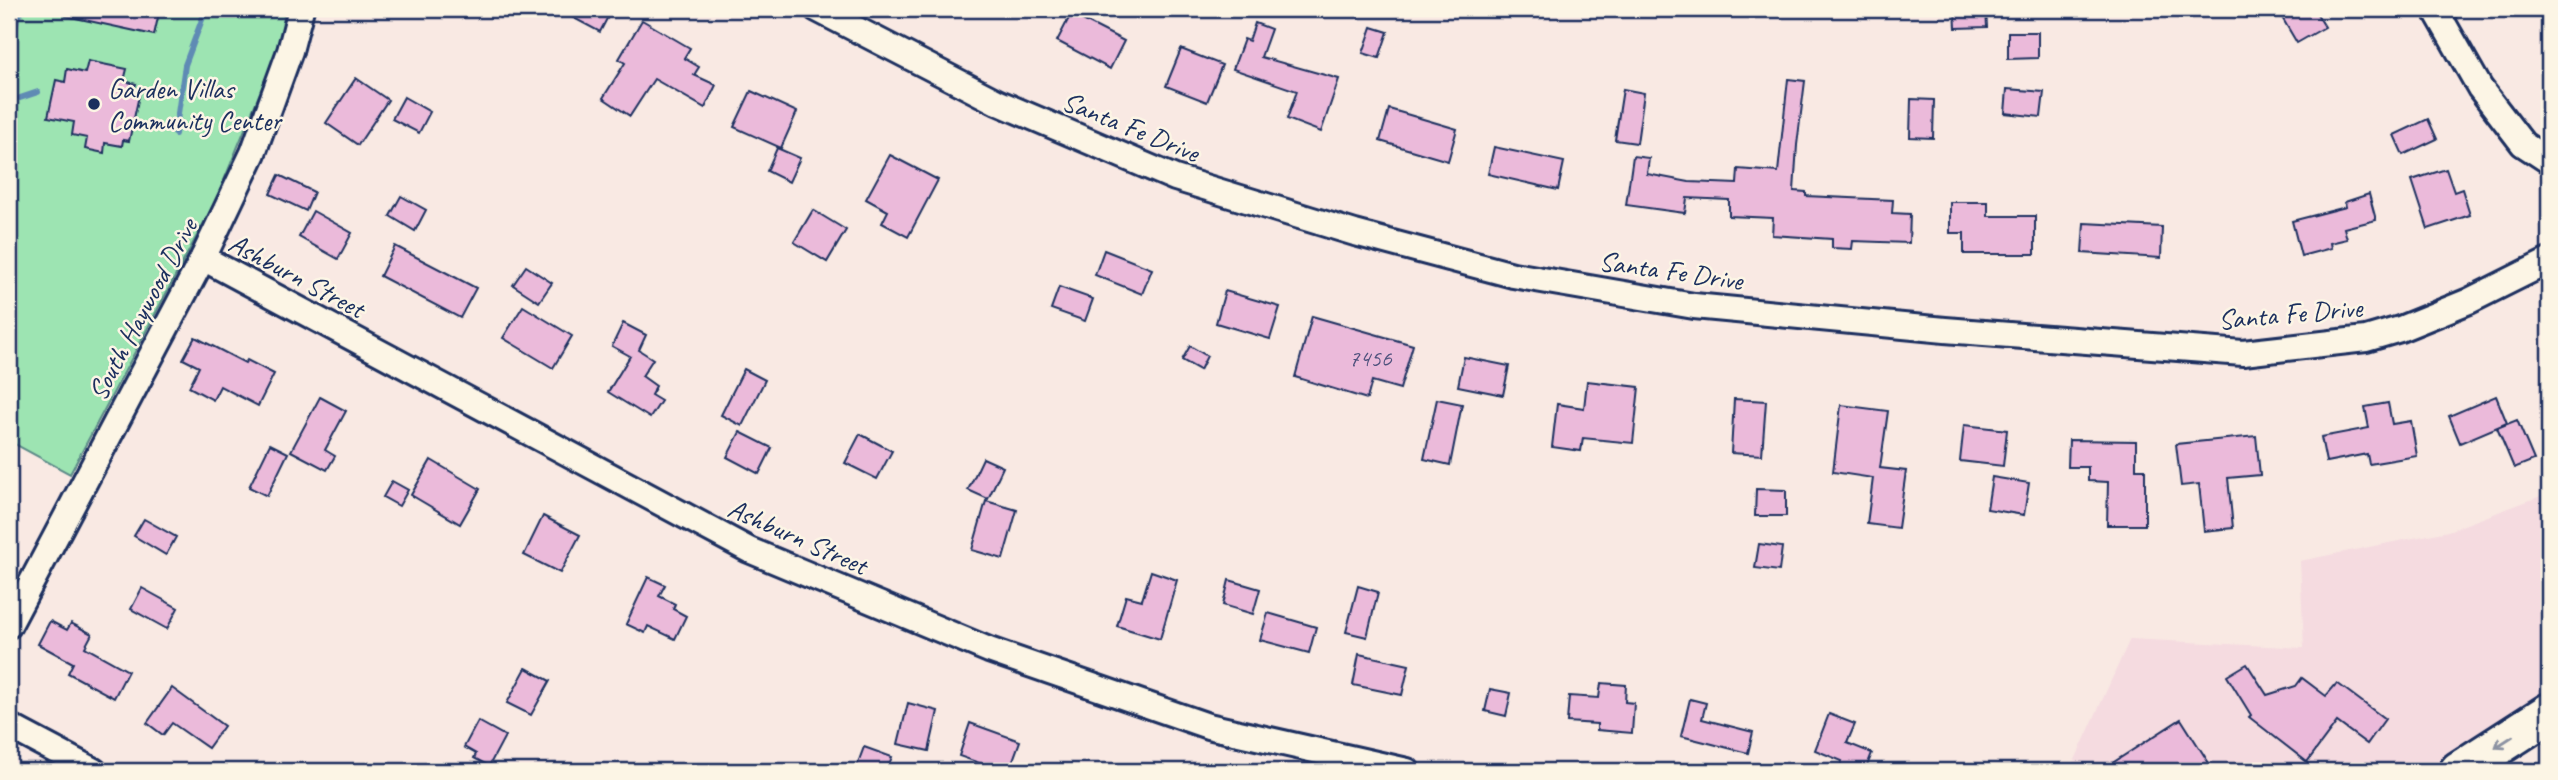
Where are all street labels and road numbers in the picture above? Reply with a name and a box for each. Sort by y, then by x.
street label: Santa Fe Drive [1057,83,1206,170]
street label: South Haywood Drive [80,211,206,406]
street label: Ashburn Street [223,225,373,327]
street label: Santa Fe Drive [1597,243,1747,298]
street label: Santa Fe Drive [2217,290,2365,337]
street label: Ashburn Street [723,490,875,584]

